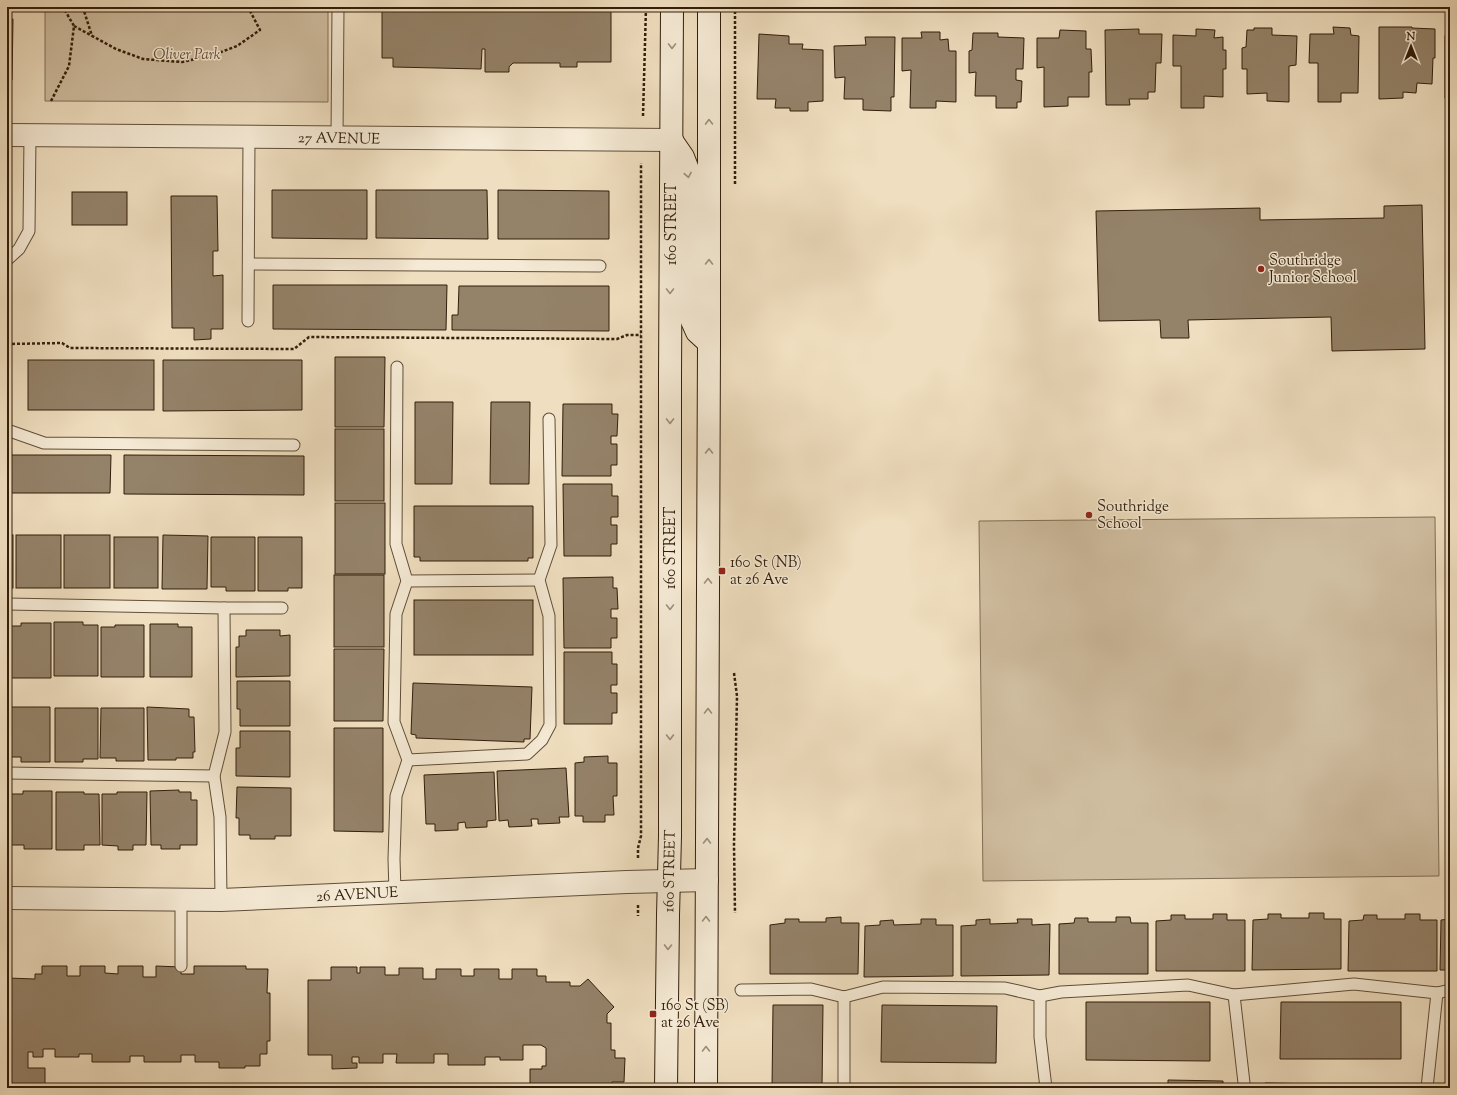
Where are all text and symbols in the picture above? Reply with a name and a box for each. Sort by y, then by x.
north arrow [1391,26,1431,66]
text: N [1406,29,1416,45]
one-way arrow [668,43,676,49]
park label: Oliver Park [153,45,221,66]
one-way arrow [705,119,713,125]
street label: 27 AVENUE [298,128,380,151]
one-way arrow [683,172,692,178]
street label: 160 STREET [662,182,683,265]
place label: Southridge Junior School [1268,251,1357,289]
one-way arrow [705,259,713,265]
marker: Southridge Junior School [1256,264,1266,274]
one-way arrow [666,288,675,294]
one-way arrow [666,418,674,424]
one-way arrow [705,448,713,454]
place label: Southridge School [1097,497,1169,535]
street label: 160 STREET [661,506,682,589]
marker: Southridge School [1084,510,1094,520]
place label: 160 St (NB) at 26 Ave [730,553,802,591]
marker: 160 St (NB) at 26 Ave [717,566,727,576]
one-way arrow [704,578,712,584]
one-way arrow [666,604,674,610]
one-way arrow [704,708,712,714]
one-way arrow [666,734,674,740]
street label: 160 STREET [659,829,682,913]
one-way arrow [703,838,711,844]
street label: 26 AVENUE [316,883,399,908]
one-way arrow [702,916,710,922]
one-way arrow [663,944,672,950]
place label: 160 St (SB) at 26 Ave [661,996,729,1034]
marker: 160 St (SB) at 26 Ave [648,1009,658,1019]
one-way arrow [702,1046,710,1052]

